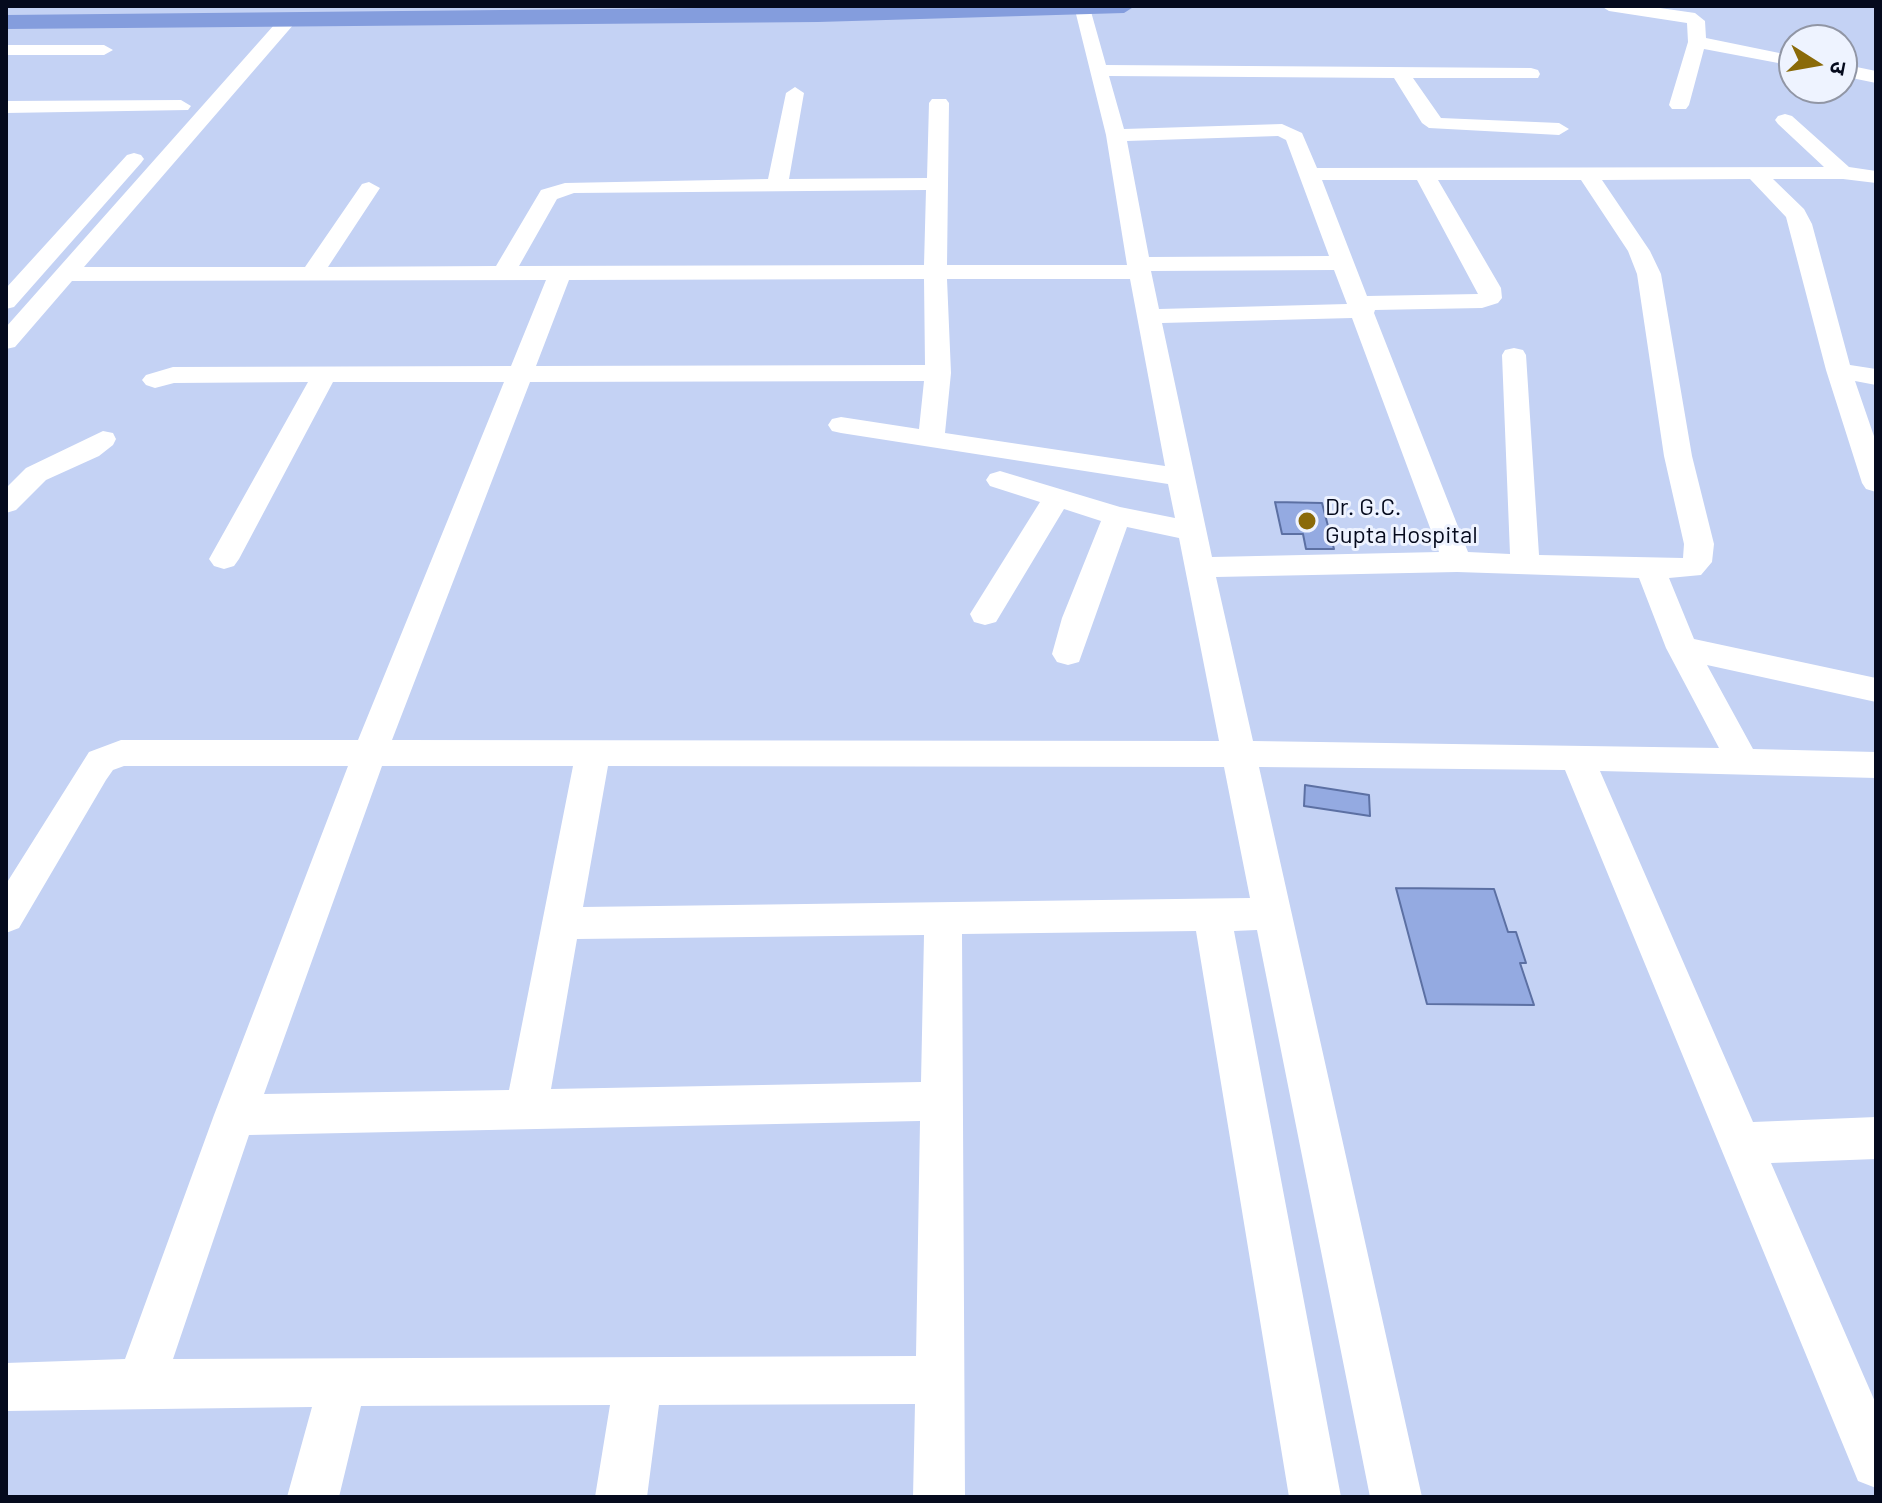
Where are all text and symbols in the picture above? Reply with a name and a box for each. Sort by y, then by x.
north arrow [1778,24,1858,104]
text: उ [1826,59,1854,77]
place label: Dr. G.C. Gupta Hospital [1325,493,1478,549]
marker: Dr. G.C. Gupta Hospital [1296,510,1318,532]

